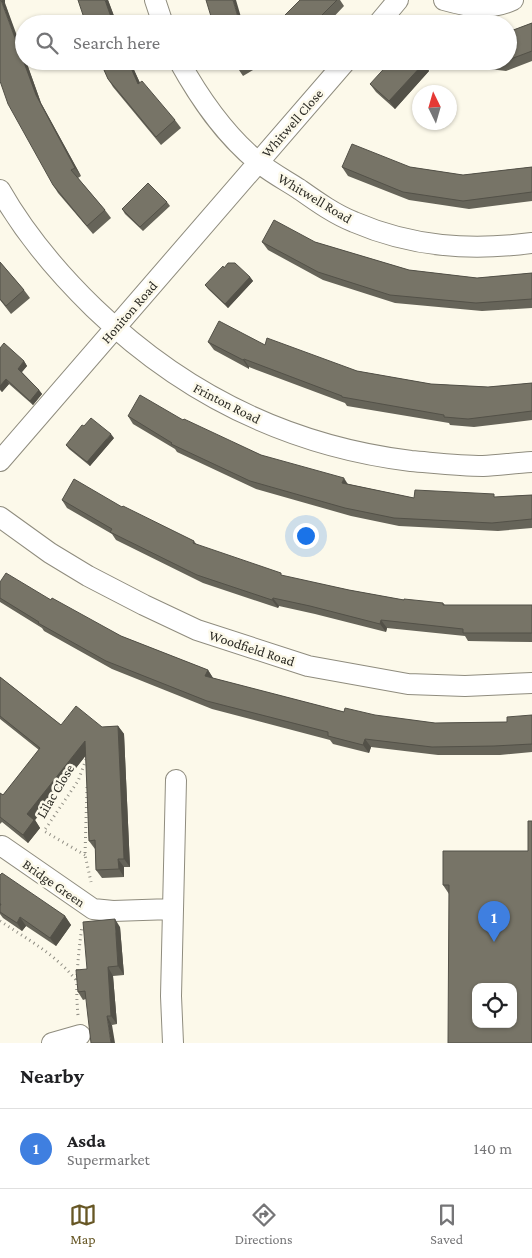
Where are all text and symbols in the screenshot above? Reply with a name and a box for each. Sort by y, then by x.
search box [15,15,517,70]
icon: search [33,29,61,57]
text: Search here [73,32,160,53]
north arrow [412,85,457,130]
street label: Whitwell Close [258,86,326,160]
street label: Whitwell Road [275,170,355,227]
street label: Honiton Road [98,277,161,346]
street label: Frinton Road [191,379,264,427]
your location [293,523,319,549]
street label: Woodfield Road [207,627,297,670]
street label: Lilac Close [33,761,77,821]
street label: Bridge Green [20,856,89,911]
pin: 1 [478,901,510,942]
map controls [472,983,517,1028]
button: locate [472,983,517,1028]
text: Nearby [20,1064,84,1088]
text: Asda [67,1130,106,1151]
text: 1 [33,1140,39,1157]
text: 140 m [474,1140,512,1157]
text: Supermarket [67,1151,150,1168]
tab: Map [69,1201,97,1247]
tab: Directions [235,1201,293,1247]
tab: Saved [430,1201,463,1247]

